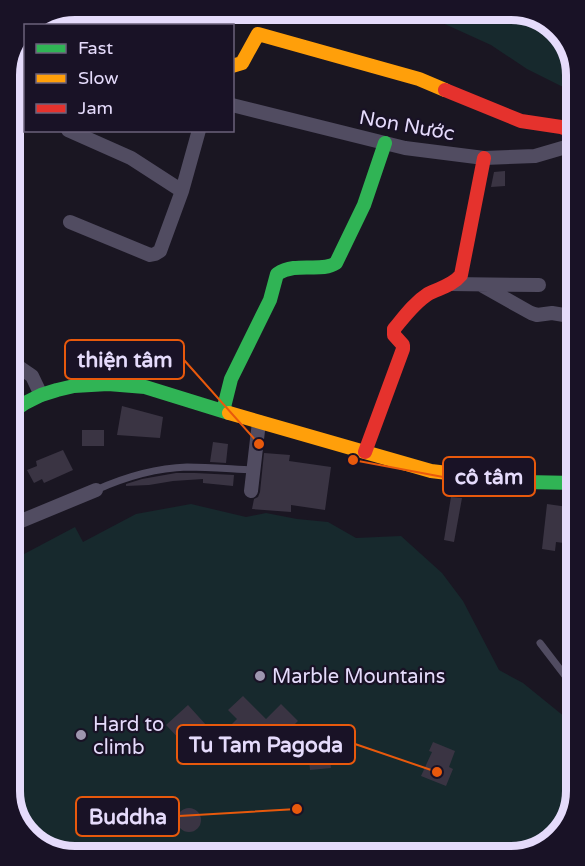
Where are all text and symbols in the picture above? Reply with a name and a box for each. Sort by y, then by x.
legend [24,24,234,132]
text: Fast [78,37,113,59]
text: Slow [78,67,119,89]
text: Jam [78,97,113,119]
street label: Non Nước [357,106,456,146]
callout: thiện tâm [65,340,184,379]
text: thiện tâm [77,348,173,373]
callout: cô tâm [443,457,535,496]
text: cô tâm [455,465,523,490]
place label: Marble Mountains [272,665,445,689]
marker: Marble Mountains [253,669,267,683]
place label: Hard to climb [93,713,164,760]
callout: Tu Tam Pagoda [177,725,355,764]
marker: Hard to climb [74,728,88,742]
text: Tu Tam Pagoda [188,733,343,758]
callout: Buddha [76,797,179,836]
text: Buddha [89,805,167,830]

